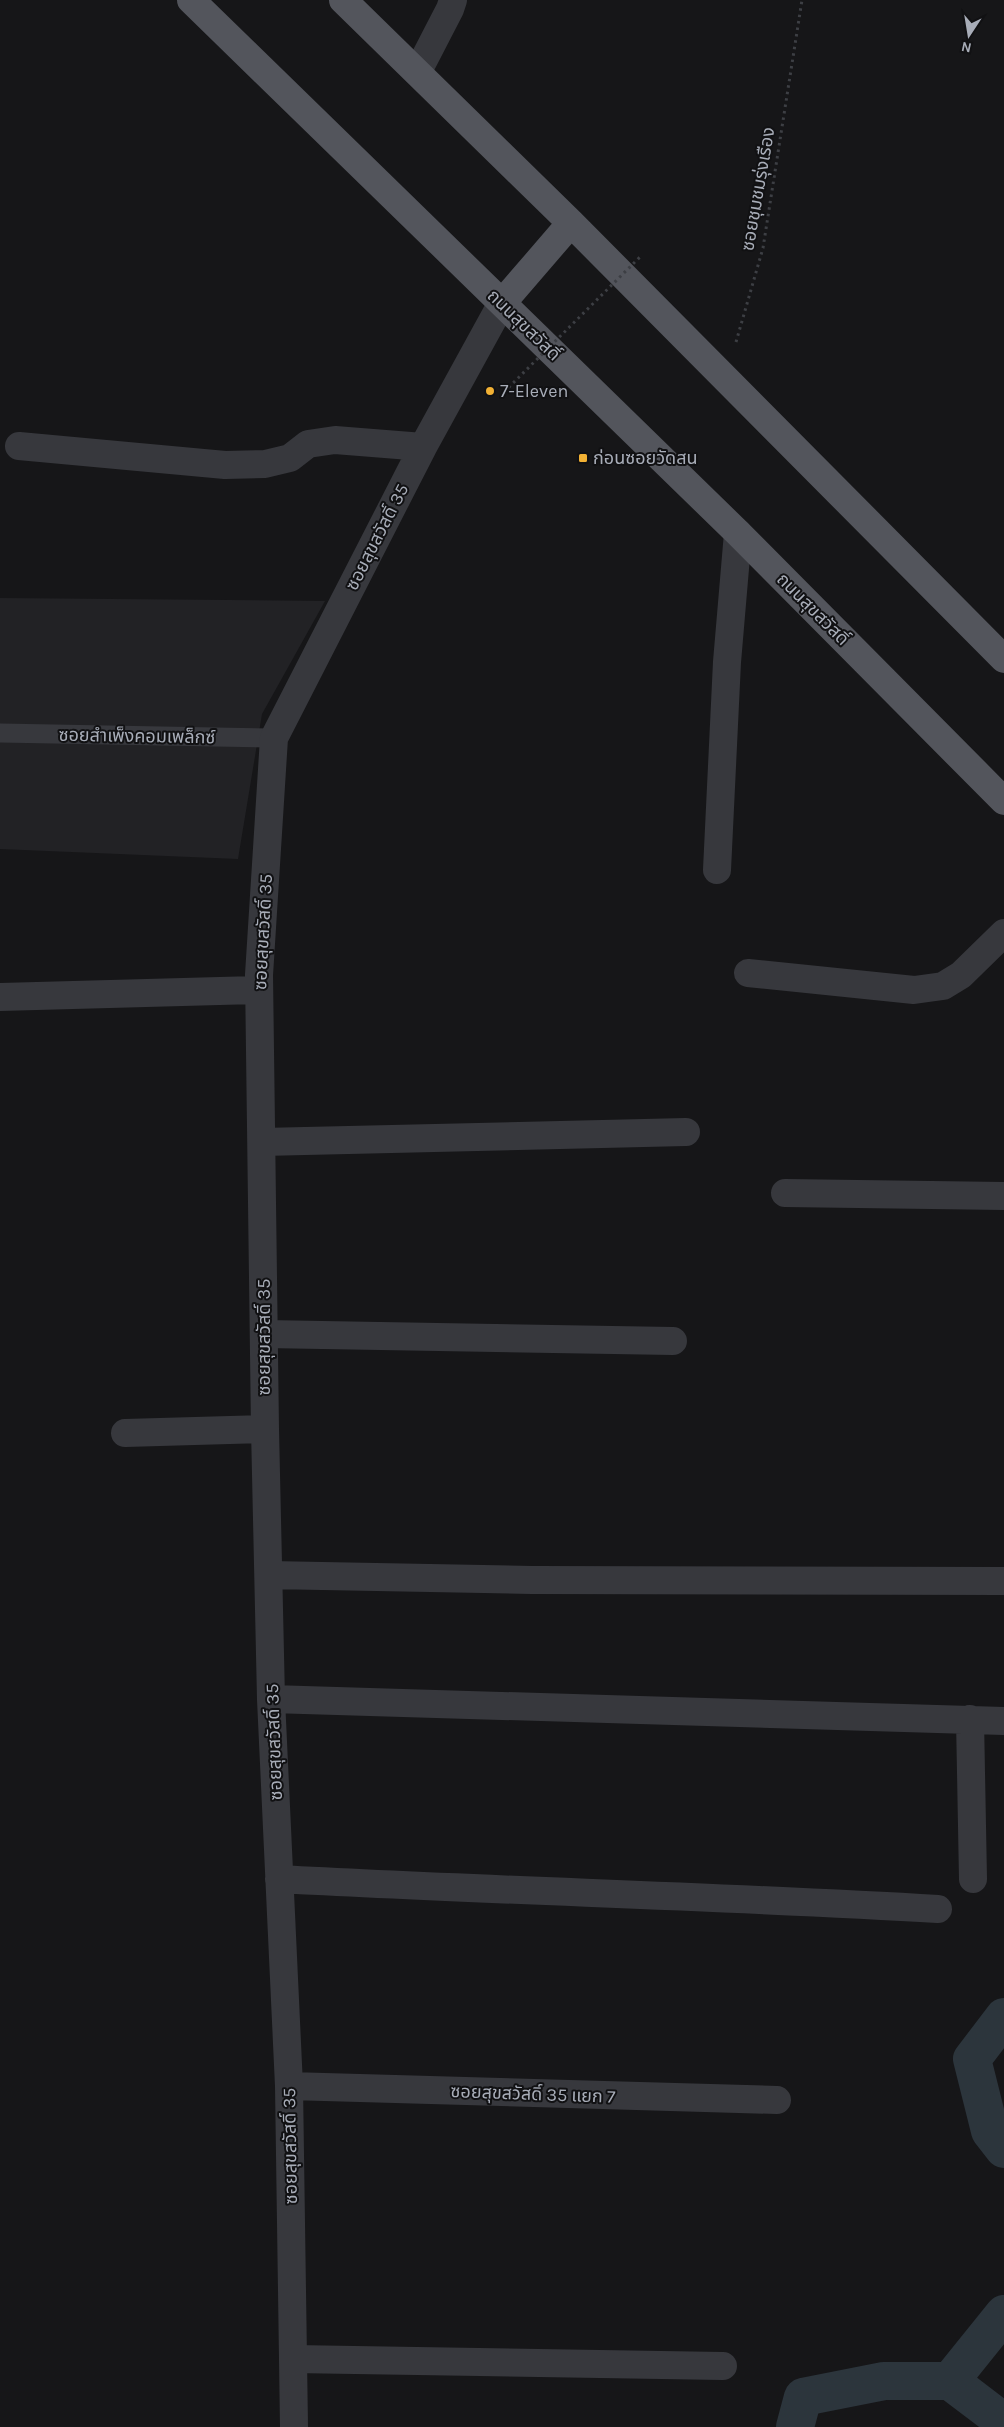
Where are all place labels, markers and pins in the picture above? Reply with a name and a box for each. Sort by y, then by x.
place label: 7-Eleven [500,380,568,402]
marker: 7-Eleven [484,385,496,397]
place label: ก่อนซอยวัดสน [593,447,697,469]
marker: ก่อนซอยวัดสน [577,452,589,464]

